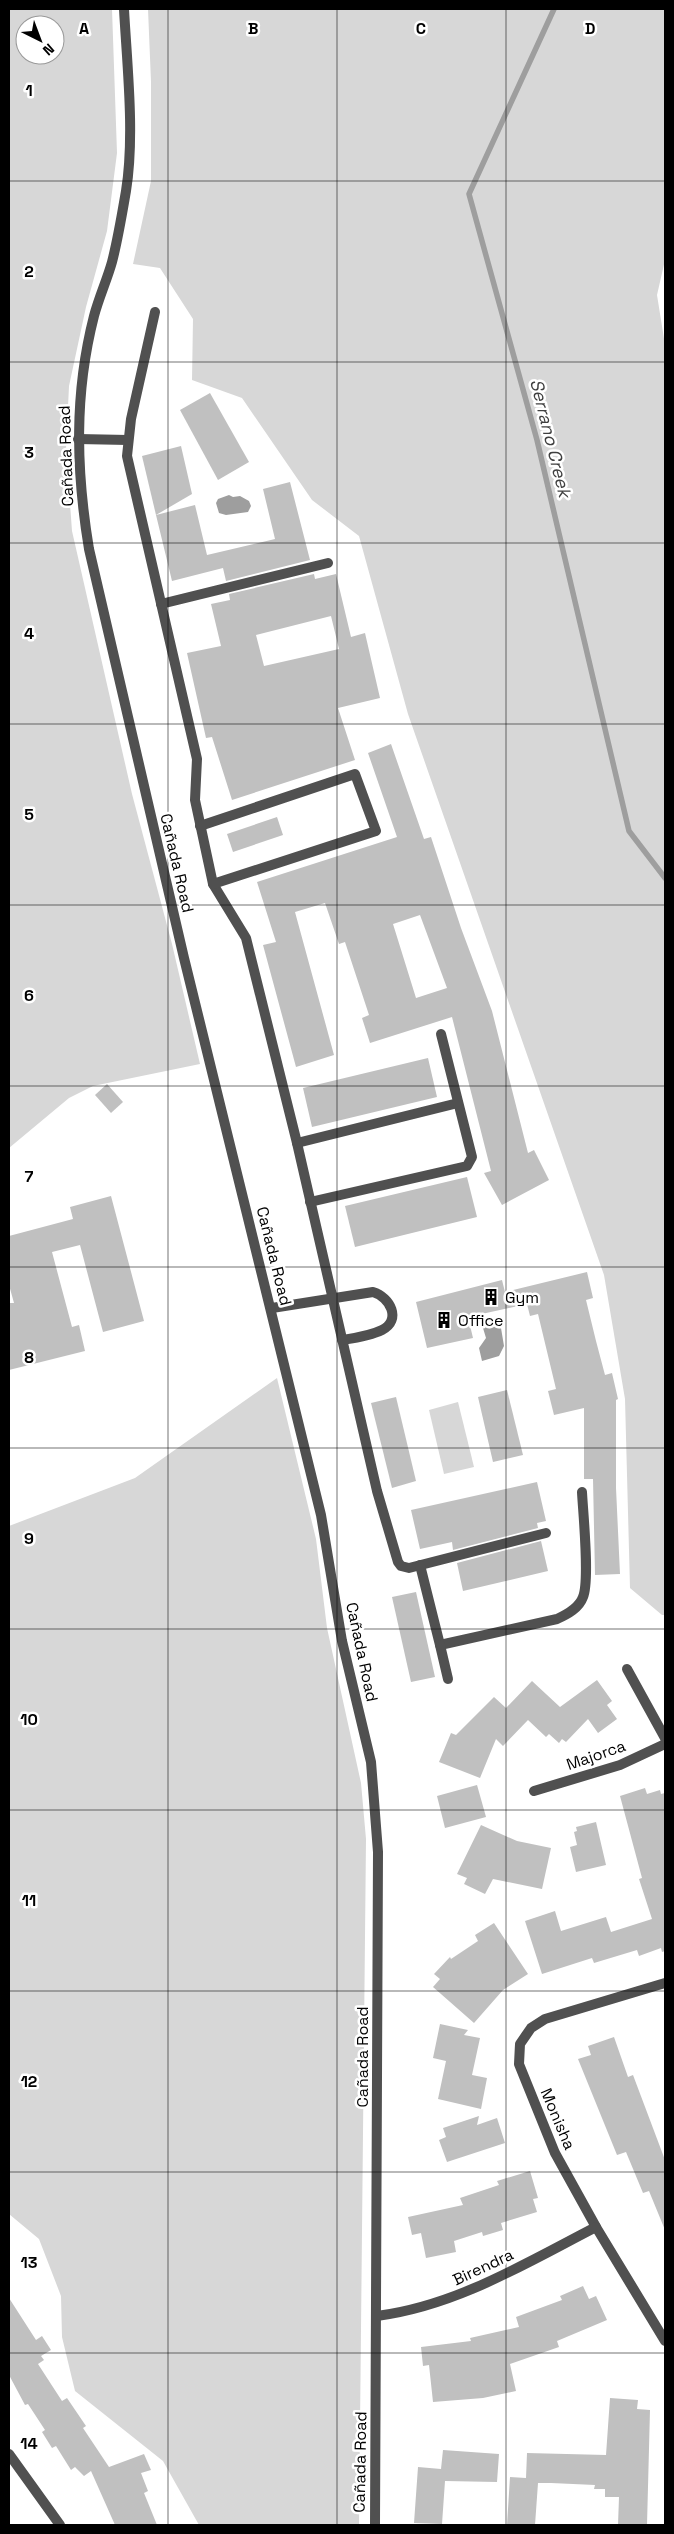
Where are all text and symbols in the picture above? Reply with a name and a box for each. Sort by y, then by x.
north arrow [15,15,65,65]
text: A [79,18,89,39]
text: B [248,18,258,39]
text: C [416,18,426,39]
text: D [585,18,595,39]
text: N [39,40,58,59]
text: 1 [25,80,33,101]
text: 2 [24,261,34,282]
water label: Serrano Creek [525,376,577,502]
street label: Cañada Road [54,405,78,507]
text: 3 [24,442,34,463]
text: 4 [24,623,34,644]
text: 5 [24,804,34,825]
street label: Cañada Road [155,811,199,915]
text: 6 [24,985,34,1006]
text: 7 [25,1166,34,1187]
street label: Cañada Road [252,1204,296,1308]
building icon: Gym [481,1287,501,1307]
place label: Gym [505,1287,539,1308]
building icon: Office [434,1310,454,1330]
place label: Office [458,1310,504,1331]
text: 8 [24,1347,34,1368]
text: 9 [24,1528,34,1549]
street label: Cañada Road [341,1600,383,1704]
text: 10 [20,1709,38,1730]
street label: Majorca [564,1735,628,1775]
text: 11 [22,1890,36,1911]
street label: Cañada Road [352,2006,373,2108]
text: 12 [21,2071,37,2092]
street label: Monisha [536,2085,580,2153]
street label: Birendra [449,2244,517,2290]
text: 13 [21,2252,38,2273]
street label: Cañada Road [349,2411,371,2513]
text: 14 [20,2433,38,2454]

